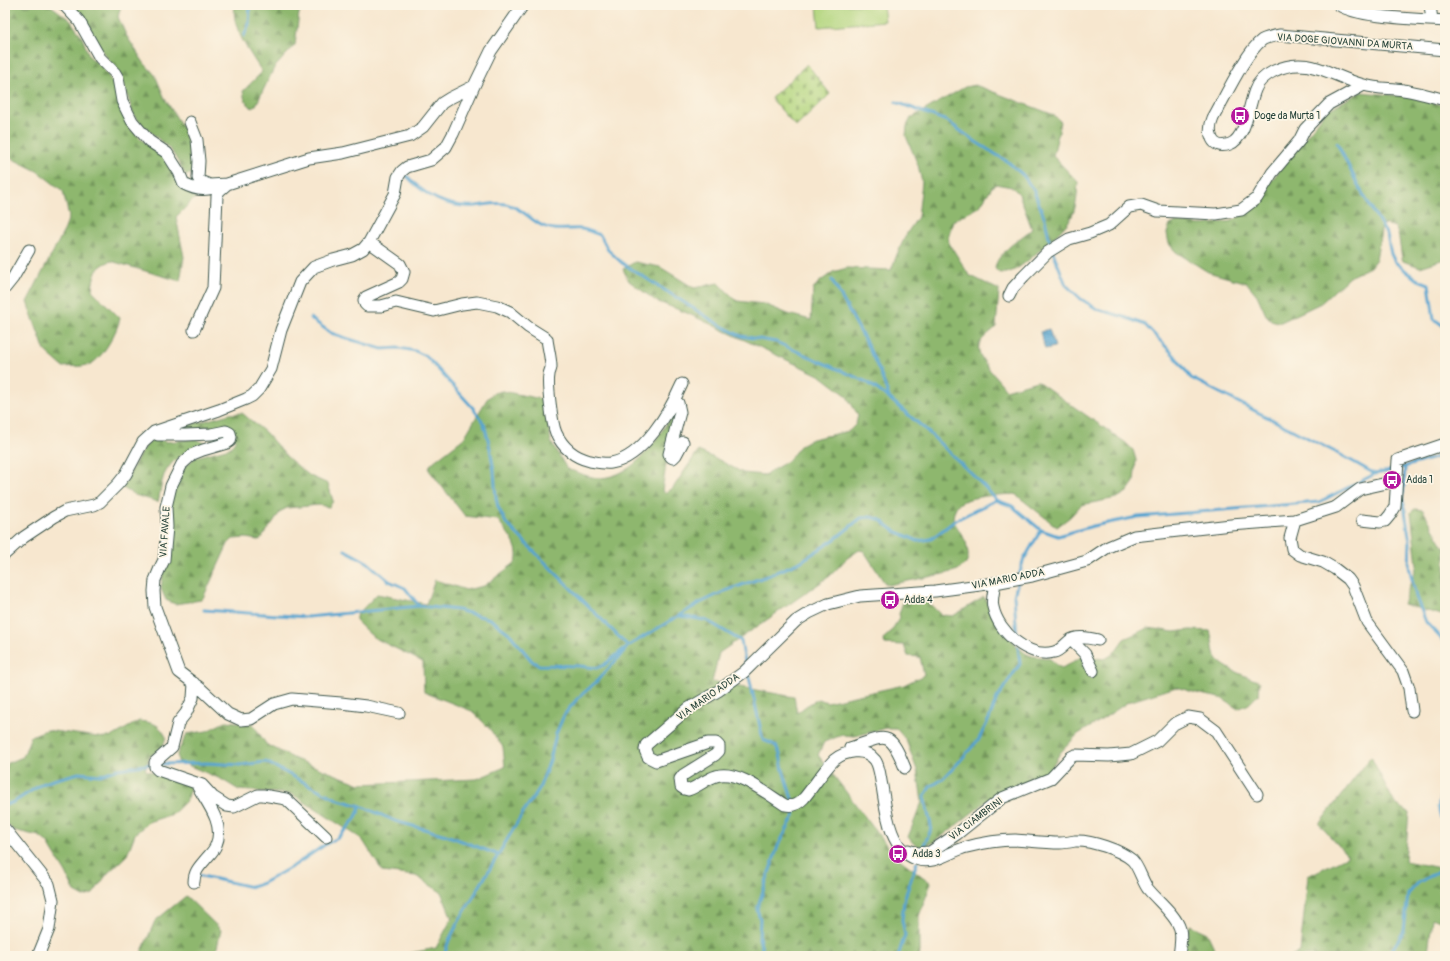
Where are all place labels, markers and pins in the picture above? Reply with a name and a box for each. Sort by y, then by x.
bus stop icon: Doge da Murta 1 [1229,105,1251,127]
place label: Doge da Murta 1 [1254,110,1320,122]
bus stop icon: Adda 1 [1381,469,1403,491]
place label: Adda 1 [1406,474,1433,486]
bus stop icon: Adda 4 [879,589,901,611]
place label: Adda 4 [904,594,933,606]
bus stop icon: Adda 3 [887,843,909,865]
place label: Adda 3 [912,848,941,860]

